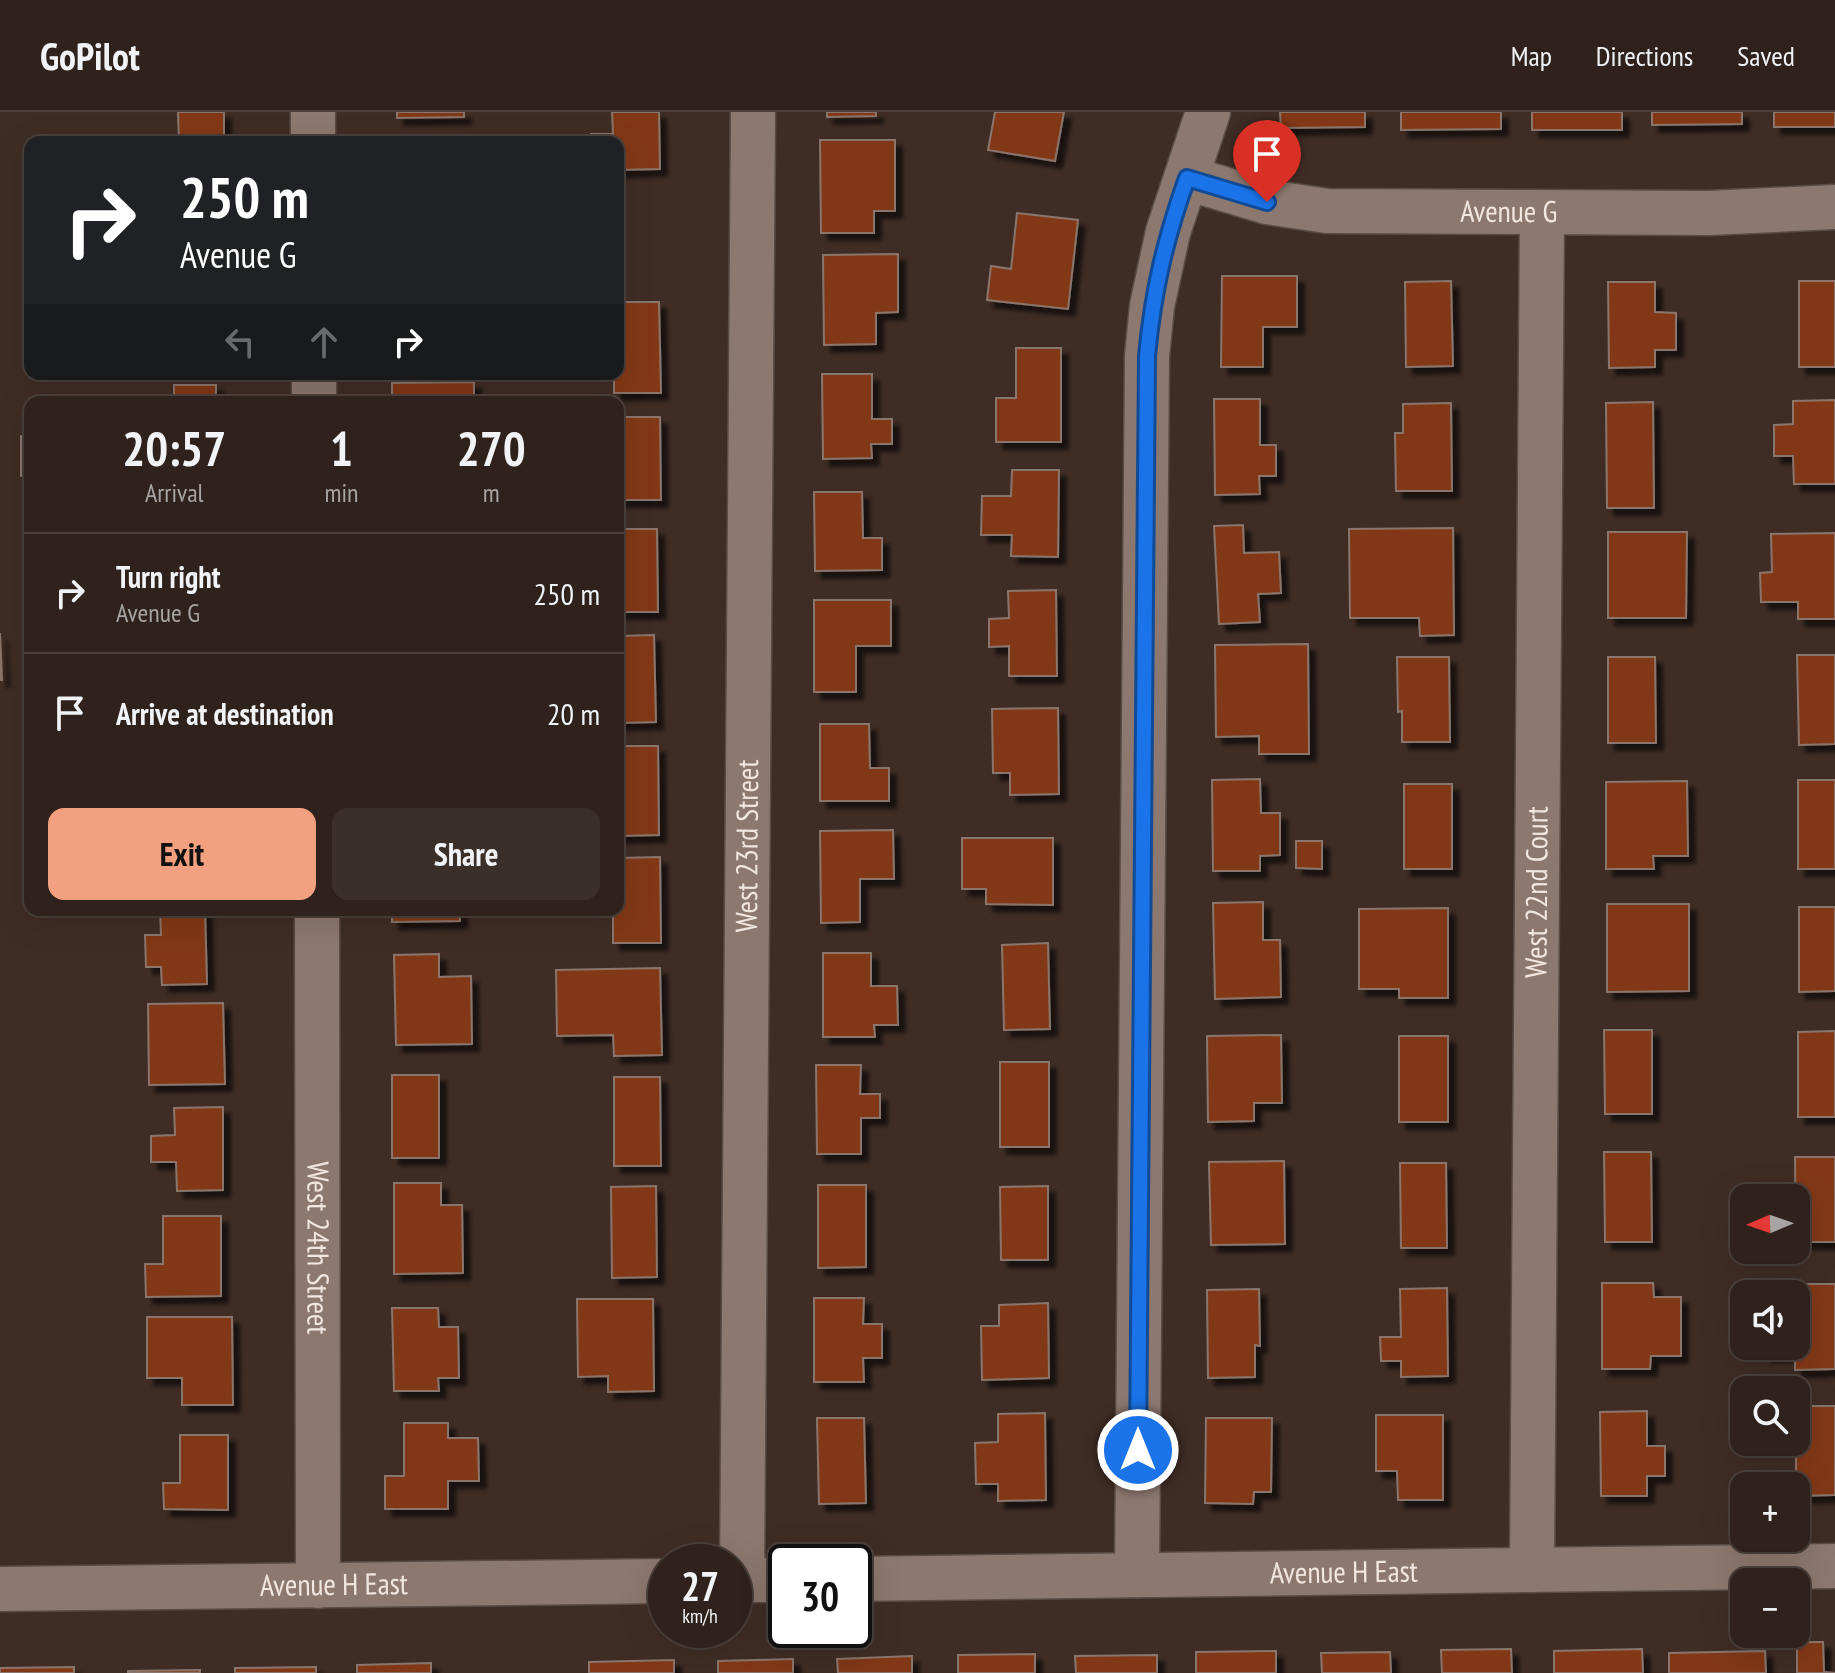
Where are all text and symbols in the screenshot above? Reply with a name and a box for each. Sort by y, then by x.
text: GoPilot [40,31,140,80]
text: Map [1511,37,1552,74]
text: Directions [1596,37,1693,74]
text: Saved [1737,37,1795,74]
pin [1233,120,1301,202]
icon: arrive [1245,132,1289,176]
text: 250 m [180,161,309,233]
icon: right [48,168,152,272]
street label: Avenue G [1460,191,1557,230]
text: Avenue G [180,231,296,278]
icon: left [218,320,262,364]
icon: ahead [302,320,346,364]
icon: right [386,320,430,364]
text: 20:57 [122,417,226,479]
text: 1 [330,417,353,479]
text: 270 [457,417,526,479]
text: Arrival [145,476,204,509]
text: min [324,476,358,509]
text: m [483,476,500,509]
text: Turn right [116,557,220,596]
icon: right [48,571,92,615]
text: 250 m [534,574,600,613]
text: Avenue G [116,596,200,629]
icon: arrive [48,691,92,735]
text: Arrive at destination [116,694,334,733]
text: 20 m [547,694,600,733]
street label: West 23rd Street [726,759,766,933]
street label: West 22nd Court [1515,805,1556,978]
button: Exit [48,808,316,900]
button: Share [332,808,600,900]
street label: West 24th Street [299,1161,339,1335]
north arrow [1730,1184,1810,1264]
map controls [1730,1184,1810,1648]
button: sound [1730,1280,1810,1360]
button: search [1730,1376,1810,1456]
position arrow [1096,1408,1180,1492]
button: + [1730,1472,1810,1552]
speed limit sign: 30 [768,1544,872,1648]
street label: Avenue H East [1270,1551,1419,1591]
text: 27 [681,1560,719,1612]
street label: Avenue H East [260,1563,409,1604]
button: − [1730,1568,1810,1648]
text: km/h [682,1603,718,1629]

